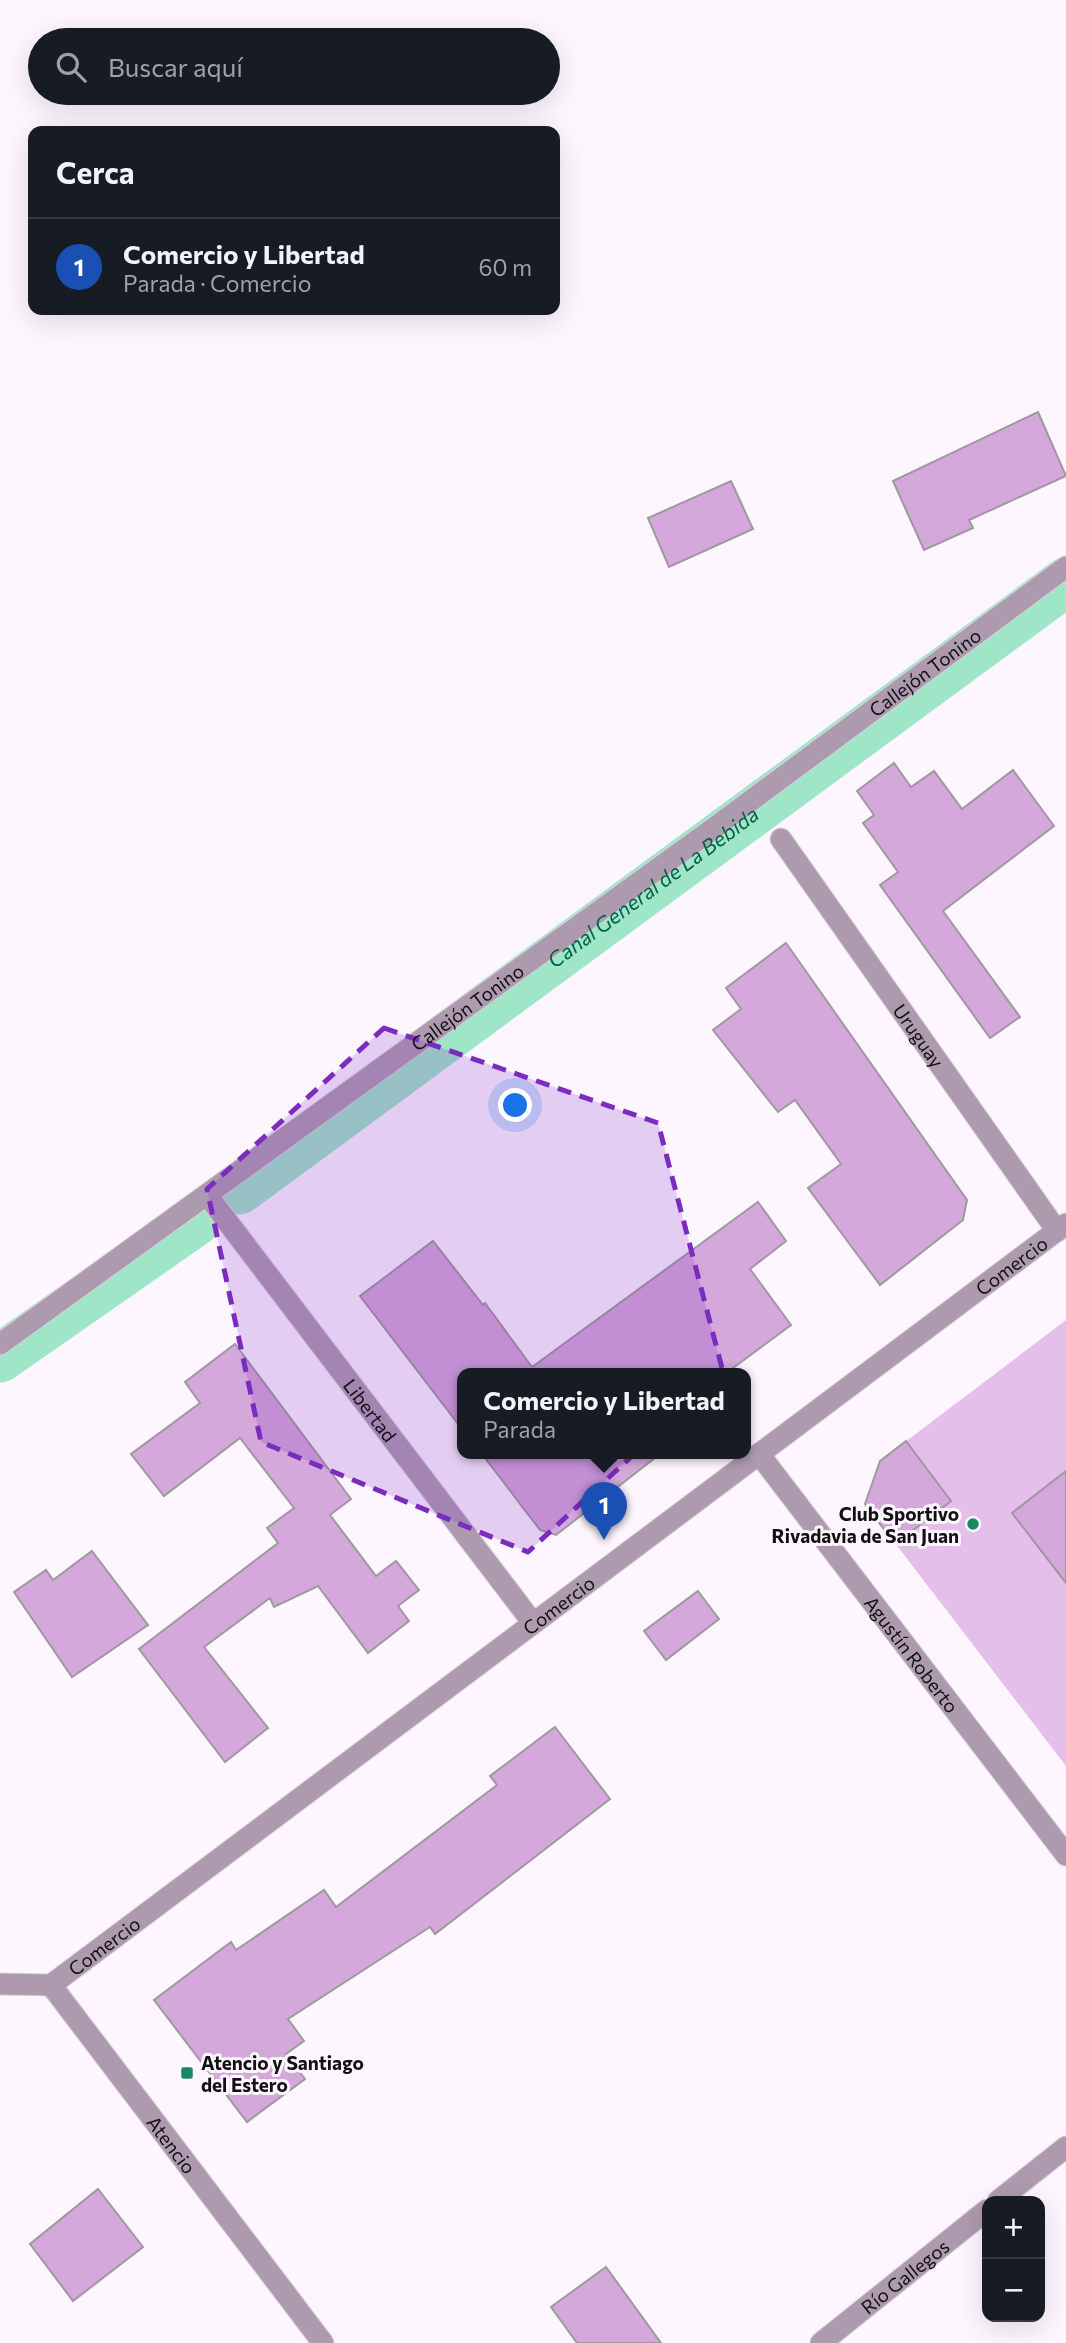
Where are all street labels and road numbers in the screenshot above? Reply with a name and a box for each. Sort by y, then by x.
street label: Callejón Tonino [864,623,985,721]
street label: Callejón Tonino [406,958,528,1055]
street label: Uruguay [889,999,950,1072]
street label: Comercio [971,1231,1052,1300]
street label: Libertad [339,1374,402,1446]
street label: Comercio [518,1570,599,1639]
street label: Agustín Roberto [860,1591,964,1717]
street label: Comercio [63,1911,144,1980]
street label: Atencio [143,2111,201,2178]
street label: Río Gallegos [856,2234,953,2318]

